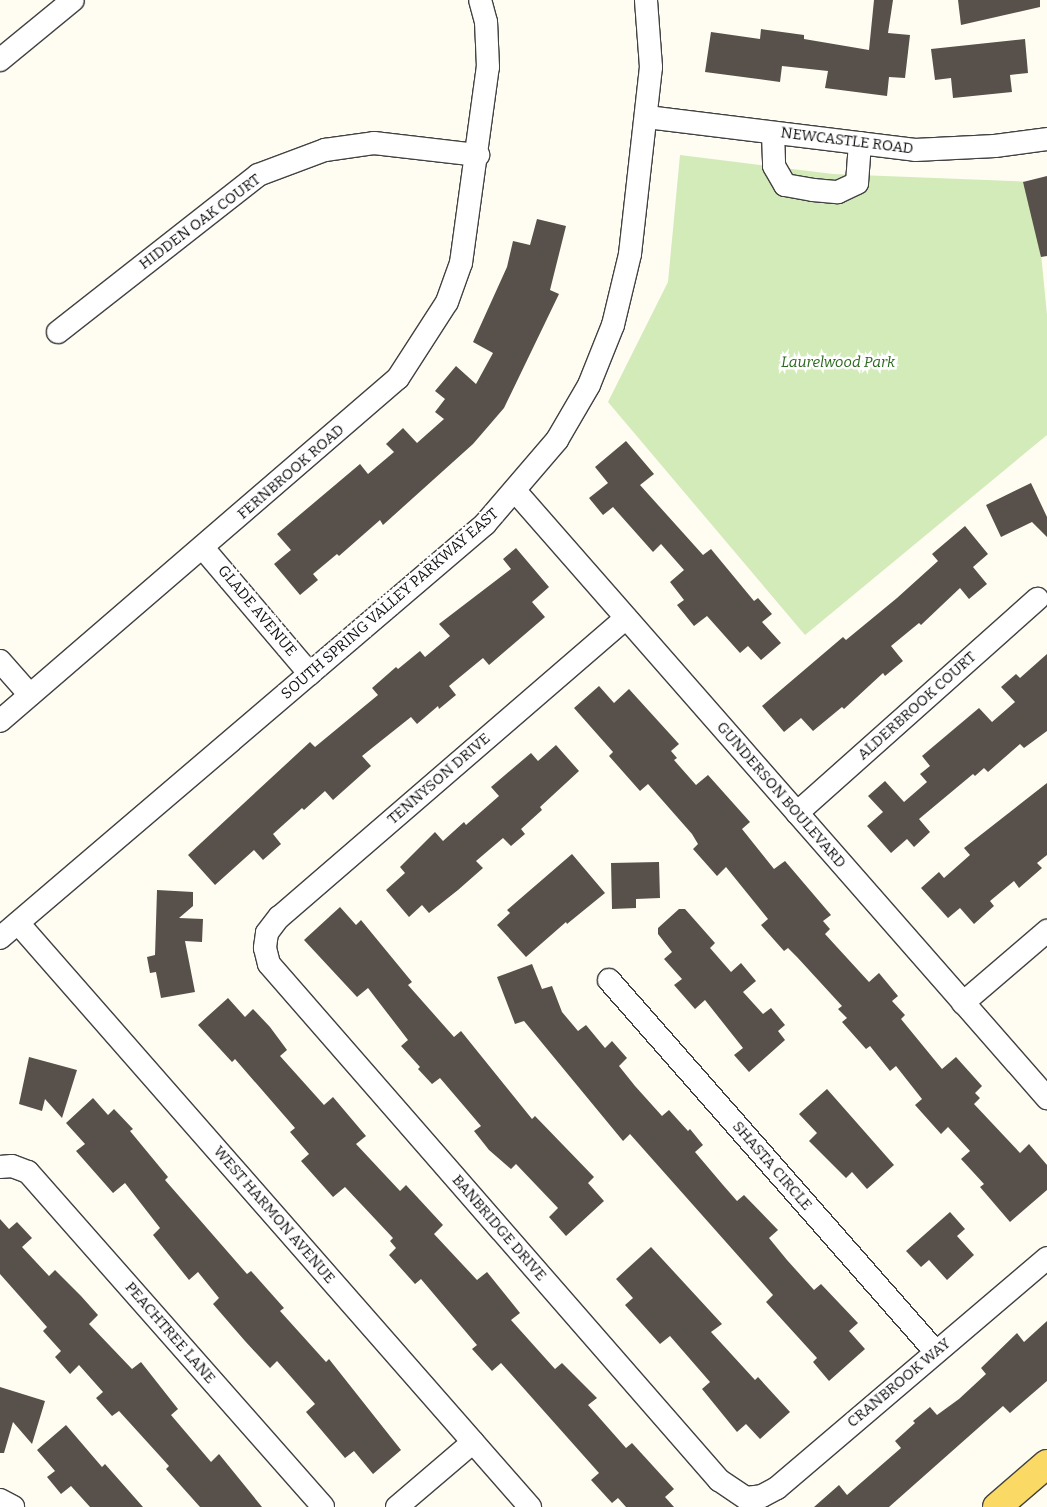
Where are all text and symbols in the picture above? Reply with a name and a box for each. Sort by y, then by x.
street label: NEWCASTLE ROAD [780,124,914,158]
street label: HIDDEN OAK COURT [136,170,264,274]
park label: Laurelwood Park [781,354,895,372]
street label: FERNBROOK ROAD [234,421,348,523]
street label: SOUTH SPRING VALLEY PARKWAY EAST [278,505,502,703]
street label: GLADE AVENUE [214,562,300,660]
street label: ALDERBROOK COURT [854,648,980,764]
street label: GUNDERSON BOULEVARD [713,718,849,872]
street label: TENNYSON DRIVE [384,730,494,828]
street label: SHASTA CIRCLE [728,1118,816,1214]
street label: WEST HARMON AVENUE [209,1143,339,1287]
street label: BANBRIDGE DRIVE [448,1171,550,1285]
street label: PEACHTREE LANE [121,1279,219,1387]
street label: CRANBROOK WAY [844,1335,954,1431]

